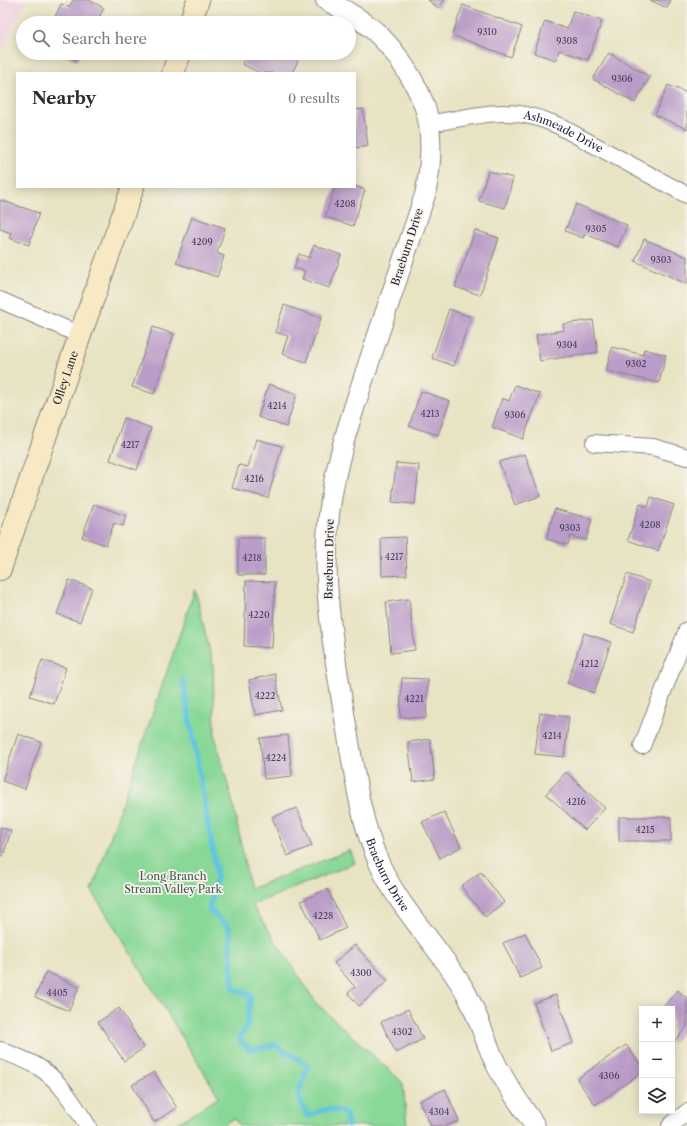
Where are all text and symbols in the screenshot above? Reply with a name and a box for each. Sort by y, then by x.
search box [16,16,356,60]
house number: 9310 [477,26,497,37]
icon: search [30,27,52,49]
text: Search here [62,29,147,48]
house number: 9308 [556,35,578,46]
house number: 9306 [611,73,633,84]
text: Nearby [32,88,96,108]
text: 0 results [288,90,340,106]
street label: Ashmeade Drive [521,107,606,156]
house number: 4208 [334,198,356,209]
street label: Braeburn Drive [388,206,426,288]
house number: 9305 [586,223,607,234]
house number: 4209 [191,236,213,247]
house number: 9303 [651,254,671,265]
house number: 9304 [556,339,578,350]
street label: Olley Lane [50,349,81,407]
house number: 9302 [625,358,647,369]
house number: 4214 [267,400,287,411]
house number: 4213 [420,408,440,419]
house number: 9306 [504,409,526,420]
house number: 4217 [121,439,140,450]
house number: 4216 [244,473,264,484]
street label: Braeburn Drive [321,519,337,599]
house number: 4208 [639,519,661,530]
house number: 9303 [560,522,580,533]
house number: 4217 [385,551,404,562]
house number: 4218 [242,552,262,563]
house number: 4220 [248,609,270,620]
house number: 4212 [579,658,599,669]
house number: 4222 [255,690,275,701]
house number: 4221 [404,693,424,704]
house number: 4214 [542,730,562,741]
house number: 4224 [266,752,286,763]
house number: 4216 [566,796,586,807]
house number: 4215 [635,824,655,835]
street label: Braeburn Drive [363,836,412,914]
park label: Long Branch Stream Valley Park [124,869,222,896]
house number: 4228 [313,910,333,921]
house number: 4300 [350,967,372,978]
house number: 4405 [47,987,68,998]
map controls [639,1006,675,1114]
button: + [639,1006,675,1042]
house number: 4302 [391,1026,413,1037]
button: − [639,1042,675,1078]
house number: 4306 [598,1070,620,1081]
button: layers [639,1078,675,1114]
house number: 4304 [428,1106,450,1117]

